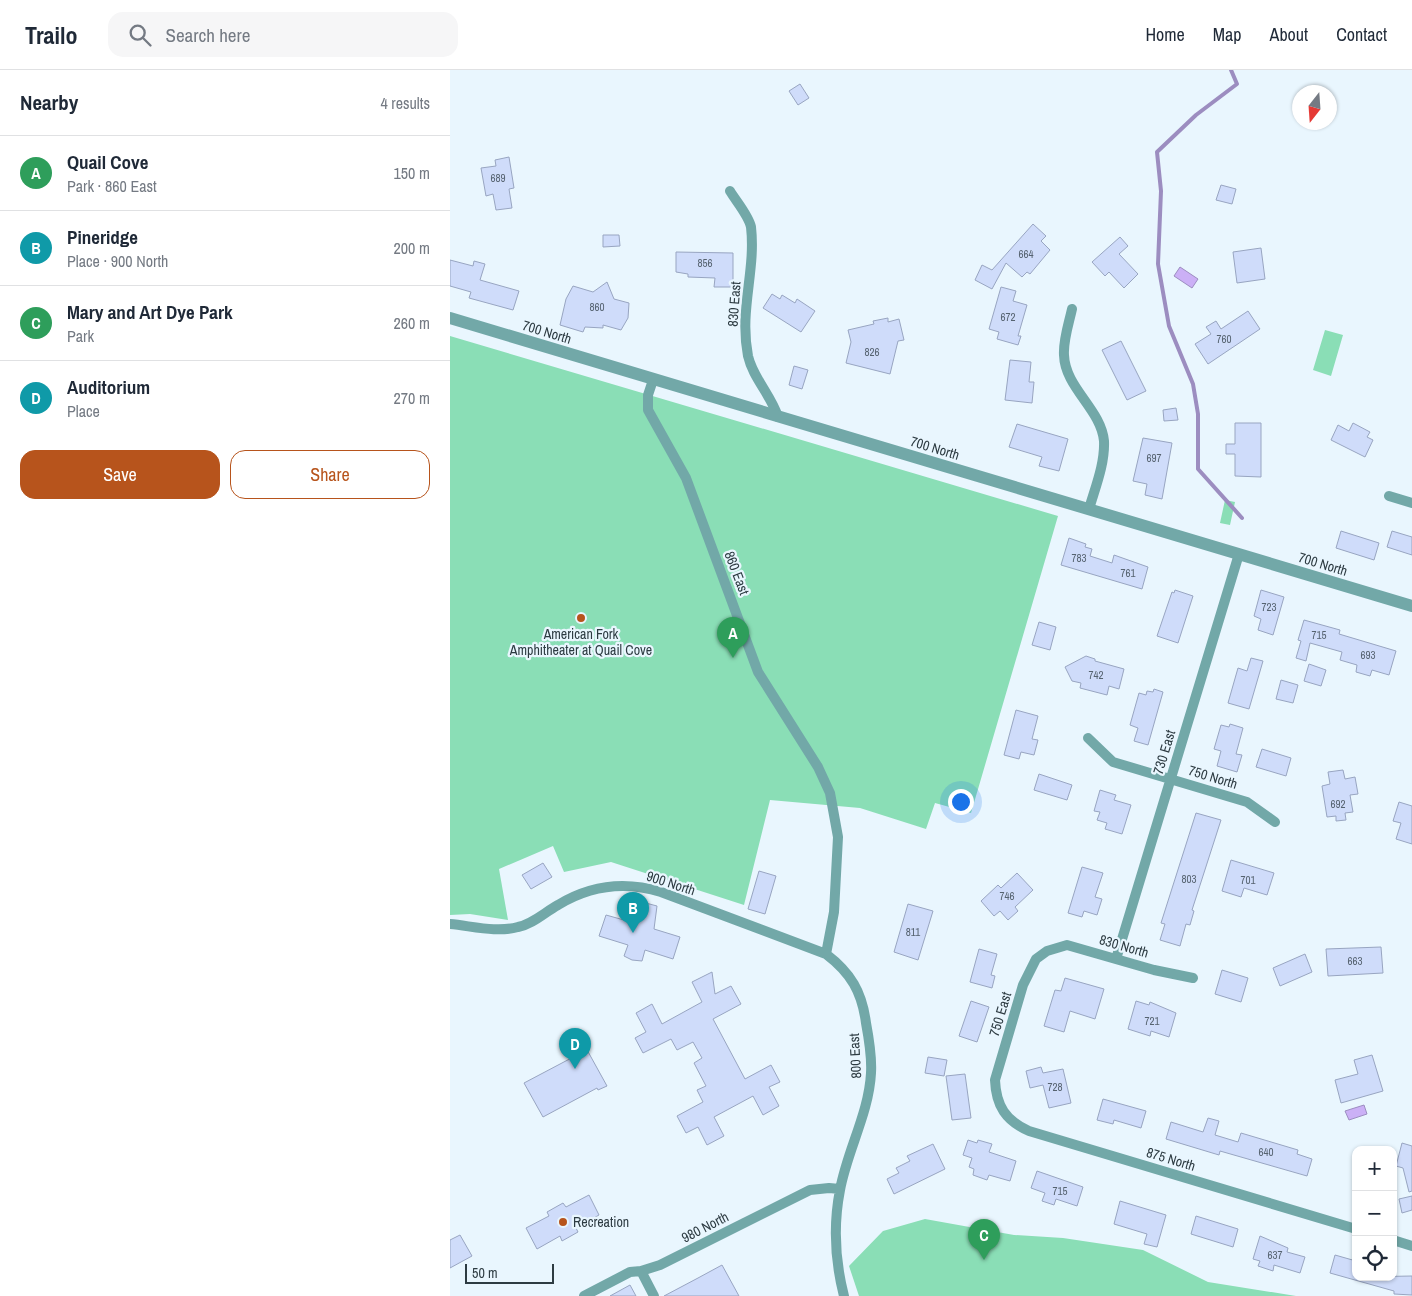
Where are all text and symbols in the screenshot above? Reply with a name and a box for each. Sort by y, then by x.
search box [108,12,458,57]
text: Trailo [25,19,78,51]
icon: search [126,21,154,49]
text: Search here [166,22,250,48]
text: Home [1145,22,1185,47]
text: Map [1213,22,1242,47]
text: About [1270,22,1308,47]
text: Contact [1336,22,1387,47]
north arrow [1292,85,1337,130]
text: Nearby [20,88,78,117]
text: 4 results [380,92,430,114]
text: Quail Cove [67,149,148,175]
text: A [31,162,41,184]
text: 150 m [394,162,430,184]
house number: 689 [490,171,506,185]
text: Park · 860 East [67,175,157,197]
text: Pineridge [67,224,138,250]
text: B [31,237,41,259]
text: 200 m [394,237,430,259]
house number: 664 [1018,247,1034,261]
text: Place · 900 North [67,250,168,272]
house number: 856 [697,256,713,270]
street label: 830 East [723,281,745,327]
text: Mary and Art Dye Park [67,299,233,325]
house number: 860 [589,300,605,314]
house number: 672 [1000,310,1016,324]
text: C [31,312,41,334]
text: 260 m [394,312,430,334]
street label: 700 North [520,316,574,348]
text: Park [67,325,94,347]
house number: 760 [1216,332,1232,346]
house number: 826 [864,345,880,359]
text: Auditorium [67,374,150,400]
text: D [31,387,41,409]
text: 270 m [394,387,430,409]
text: Place [67,400,100,422]
street label: 700 North [908,432,962,464]
button: Save [20,450,220,499]
button: Share [230,450,430,499]
house number: 697 [1146,451,1162,465]
street label: 700 North [1296,548,1350,580]
street label: 860 East [720,549,754,597]
house number: 783 [1071,551,1087,565]
house number: 761 [1120,566,1136,580]
house number: 723 [1261,600,1277,614]
marker: American Fork Amphitheater at Quail Cove [575,612,587,624]
pin: A [717,617,749,658]
place label: American Fork Amphitheater at Quail Cove [509,625,652,659]
house number: 715 [1311,628,1327,642]
house number: 693 [1360,648,1376,662]
house number: 742 [1088,668,1104,682]
street label: 730 East [1149,728,1179,776]
street label: 750 North [1186,761,1240,793]
your location [948,789,974,815]
house number: 692 [1330,797,1346,811]
street label: 900 North [644,867,698,899]
house number: 803 [1181,872,1197,886]
house number: 701 [1240,873,1256,887]
house number: 746 [999,889,1015,903]
pin: B [617,892,649,933]
house number: 811 [906,925,920,939]
street label: 830 North [1097,930,1151,962]
house number: 663 [1347,954,1363,968]
street label: 750 East [985,990,1015,1038]
house number: 721 [1144,1014,1160,1028]
pin: D [559,1028,591,1069]
street label: 800 East [845,1033,865,1079]
house number: 728 [1047,1080,1063,1094]
street label: 875 North [1144,1143,1198,1175]
house number: 640 [1258,1145,1274,1159]
map controls [1352,1146,1397,1281]
button: + [1352,1146,1397,1191]
house number: 715 [1052,1184,1068,1198]
button: − [1352,1191,1397,1236]
street label: 980 North [678,1208,732,1246]
place label: Recreation [573,1213,629,1231]
marker: Recreation [557,1216,569,1228]
pin: C [968,1219,1000,1260]
button: locate [1352,1236,1397,1281]
house number: 637 [1267,1248,1283,1262]
scale bar [465,1261,554,1284]
text: 50 m [472,1264,498,1282]

